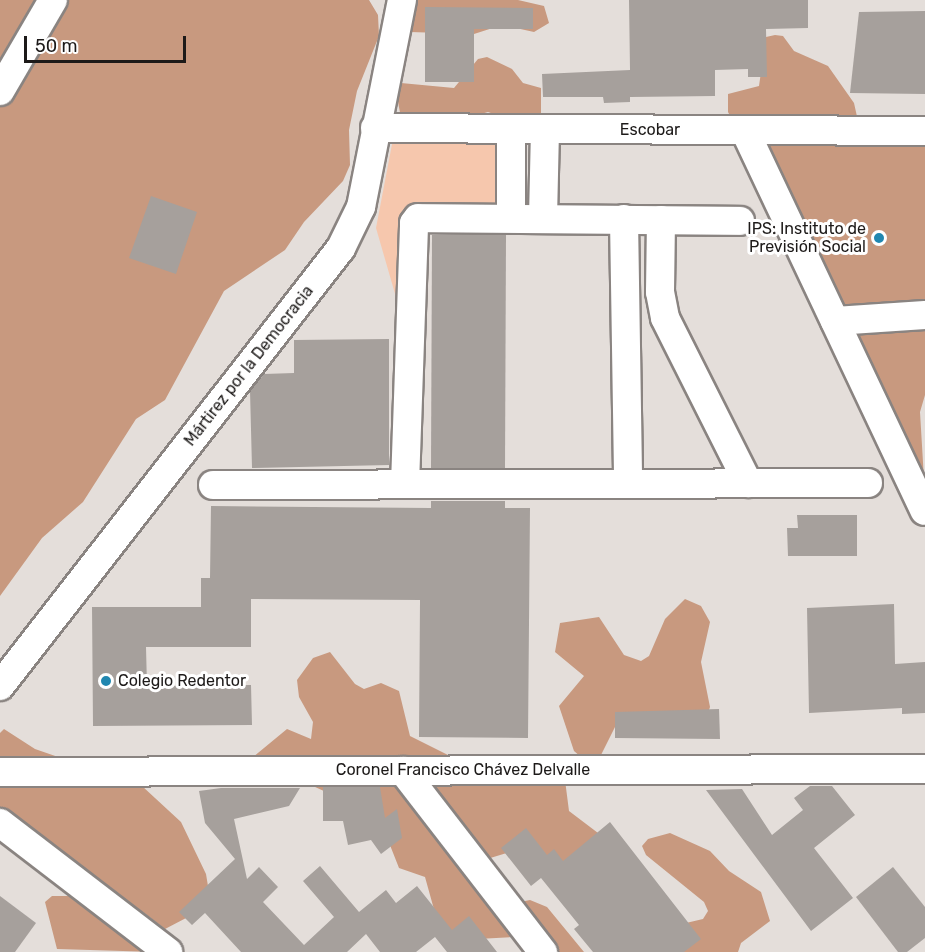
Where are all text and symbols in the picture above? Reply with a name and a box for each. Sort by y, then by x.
scale bar [27,24,189,62]
text: 50 m [35,35,78,57]
street label: Escobar [620,120,680,140]
place label: IPS: Instituto de Previsión Social [747,219,866,257]
marker: IPS: Instituto de Previsión Social [870,229,888,247]
street label: Mártirez por la Democracia [180,282,318,450]
place label: Colegio Redentor [118,671,246,691]
marker: Colegio Redentor [99,674,113,688]
street label: Coronel Francisco Chávez Delvalle [336,760,590,780]

